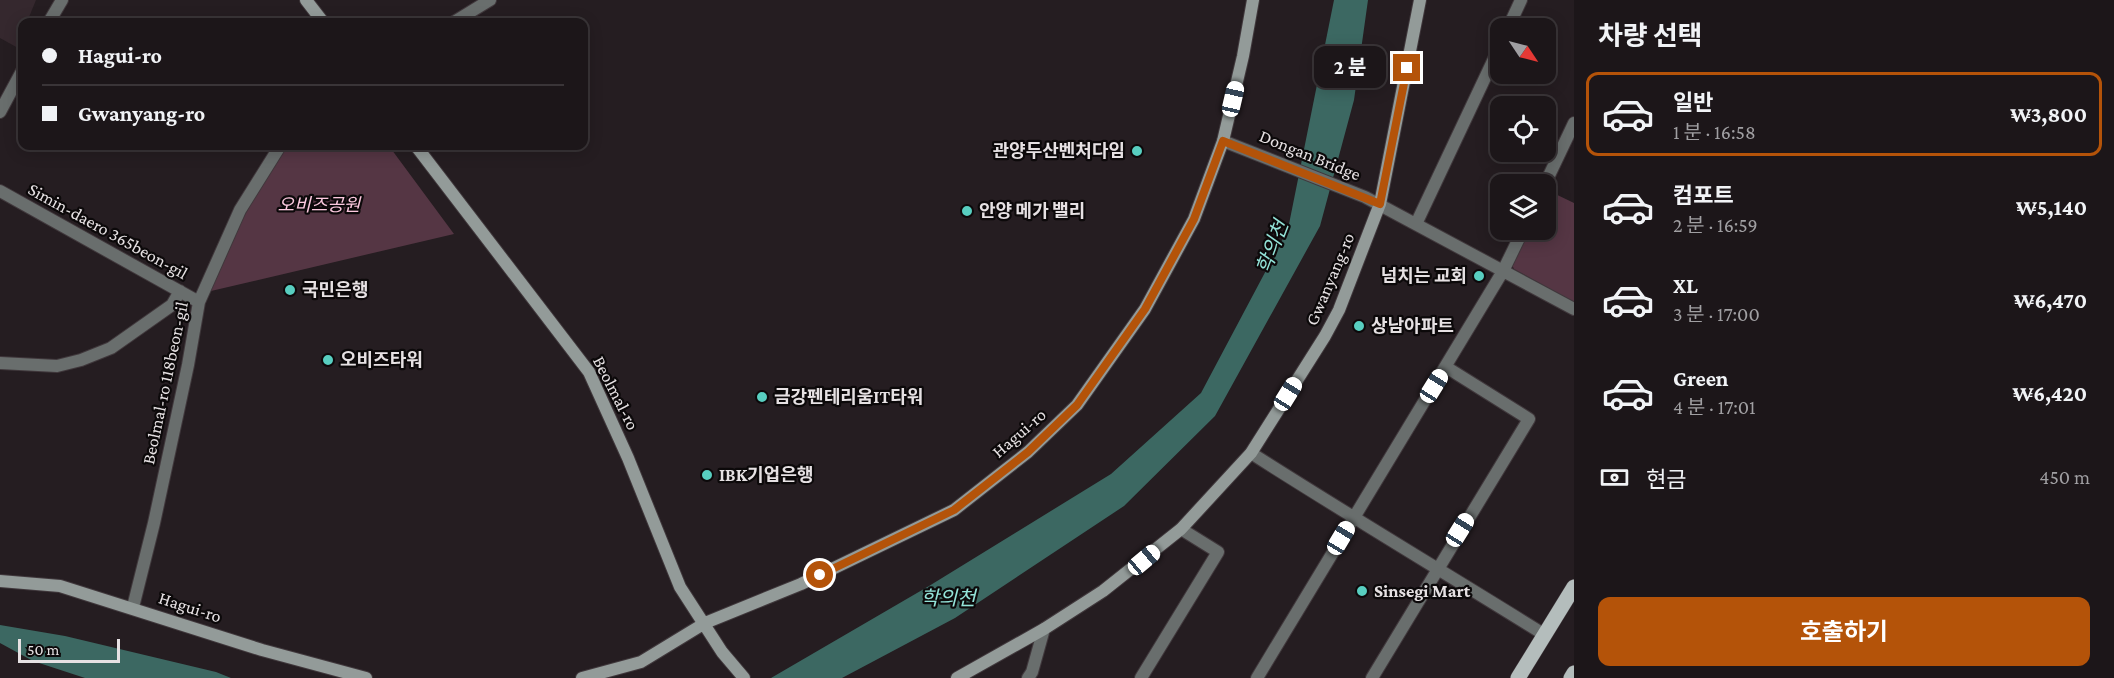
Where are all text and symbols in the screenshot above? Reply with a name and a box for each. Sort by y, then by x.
north arrow [1490,18,1556,84]
map controls [1490,18,1556,240]
text: 차량 선택 [1598,21,1703,51]
text: Hagui-ro [78,43,162,68]
callout: 2 분 [1314,47,1386,89]
route end [1393,54,1420,81]
text: 2 분 [1334,56,1366,78]
car [1220,79,1246,119]
icon: car [1601,87,1655,141]
text: 일반 [1673,90,1713,115]
button: locate [1490,96,1556,162]
text: Gwanyang-ro [78,101,205,126]
text: ₩3,800 [2010,102,2087,127]
text: 1 분 · 16:58 [1673,121,1756,143]
street label: Dongan Bridge [1256,126,1364,184]
place label: 관양두산벤처다임 [993,141,1125,161]
marker: 관양두산벤처다임 [1130,144,1144,158]
button: layers [1490,174,1556,240]
street label: Simin-daero 365beon-gil [25,179,191,283]
icon: car [1601,180,1655,234]
text: 컴포트 [1673,183,1734,208]
park label: 오비즈공원 [278,195,362,215]
text: ₩5,140 [2016,195,2087,220]
place label: 안양 메가 밸리 [979,201,1085,221]
marker: 안양 메가 밸리 [960,204,974,218]
text: 2 분 · 16:59 [1673,214,1758,236]
water label: 학의천 [1252,215,1293,277]
street label: Gwanyang-ro [1302,230,1358,328]
place label: 넘치는 교회 [1381,266,1467,286]
marker: 넘치는 교회 [1472,269,1486,283]
icon: car [1601,273,1655,327]
text: XL [1673,273,1698,298]
place label: 국민은행 [302,280,368,300]
marker: 국민은행 [283,283,297,297]
text: ₩6,470 [2014,288,2087,313]
street label: Beolmal-ro 118beon-gil [138,300,192,466]
text: 3 분 · 17:00 [1673,303,1760,325]
place label: 상남아파트 [1371,316,1454,336]
marker: 상남아파트 [1352,319,1366,333]
place label: 오비즈타워 [340,350,423,370]
marker: 오비즈타워 [321,353,335,367]
street label: Beolmal-ro [589,353,643,433]
car [1417,366,1451,406]
icon: car [1601,366,1655,420]
text: Green [1673,366,1729,391]
car [1271,374,1305,414]
text: ₩6,420 [2013,381,2087,406]
place label: 금강펜테리움IT타워 [774,387,923,407]
marker: 금강펜테리움IT타워 [755,390,769,404]
text: 4 분 · 17:01 [1673,396,1756,418]
street label: Hagui-ro [988,404,1050,462]
icon: cash [1598,461,1631,494]
place label: IBK기업은행 [719,465,813,485]
text: 450 m [2039,466,2090,488]
text: 현금 [1646,467,1686,492]
marker: IBK기업은행 [700,468,714,482]
car [1443,510,1477,550]
car [1324,518,1358,558]
car [1124,542,1164,578]
route start [806,561,833,588]
place label: Sinsegi Mart [1374,581,1471,601]
marker: Sinsegi Mart [1355,584,1369,598]
water label: 학의천 [920,587,978,609]
street label: Hagui-ro [156,588,224,627]
button: 호출하기 [1598,597,2090,666]
scale bar [18,636,120,664]
text: 50 m [27,641,59,658]

